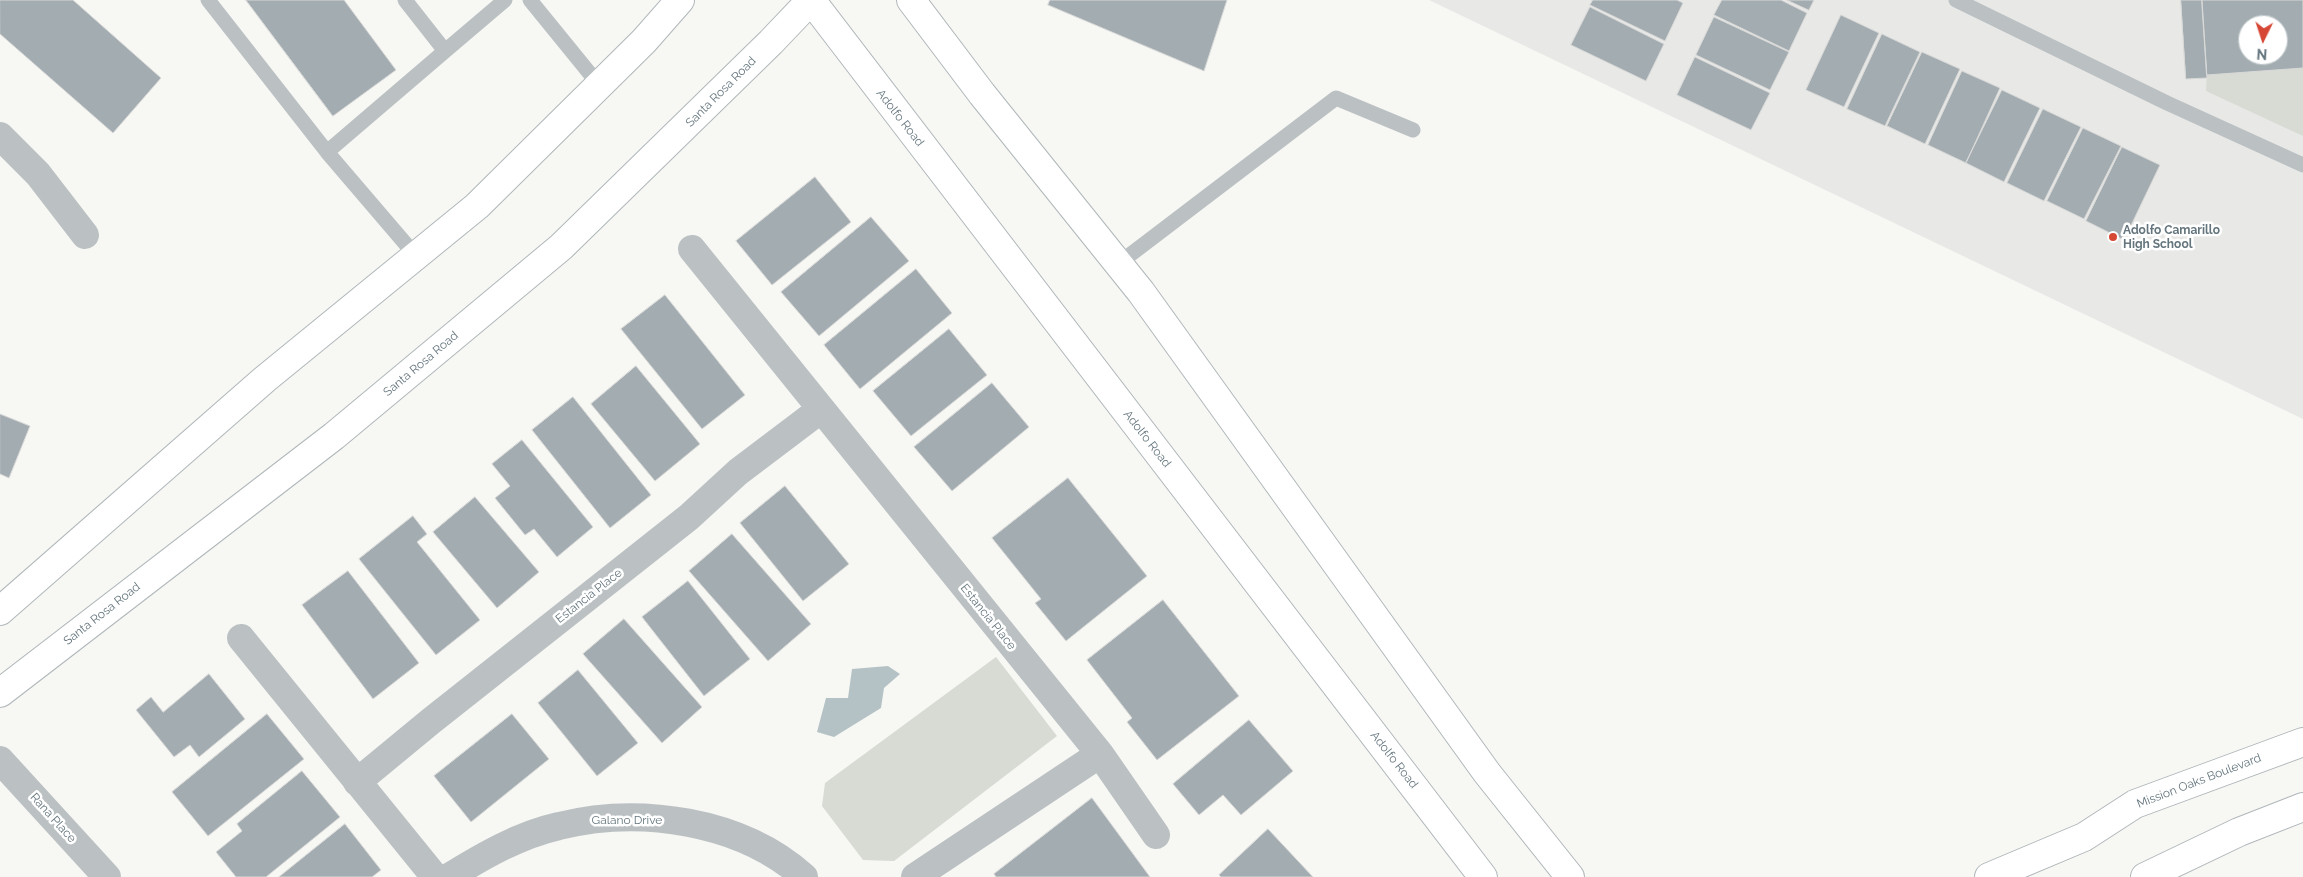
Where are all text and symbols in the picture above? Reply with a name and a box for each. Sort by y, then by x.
north arrow [2238,15,2288,65]
text: N [2256,46,2268,62]
street label: Santa Rosa Road [683,54,759,130]
street label: Adolfo Road [873,87,927,149]
place label: Adolfo Camarillo High School [2123,223,2220,251]
marker: Adolfo Camarillo High School [2107,231,2119,243]
street label: Santa Rosa Road [381,328,461,400]
street label: Adolfo Road [1120,408,1174,470]
street label: Estancia Place [553,566,625,626]
street label: Santa Rosa Road [61,580,143,648]
street label: Estancia Place [957,581,1019,653]
street label: Adolfo Road [1367,729,1421,791]
street label: Mission Oaks Boulevard [2135,751,2263,811]
street label: Rana Place [27,790,79,846]
street label: Galano Drive [592,813,662,827]

